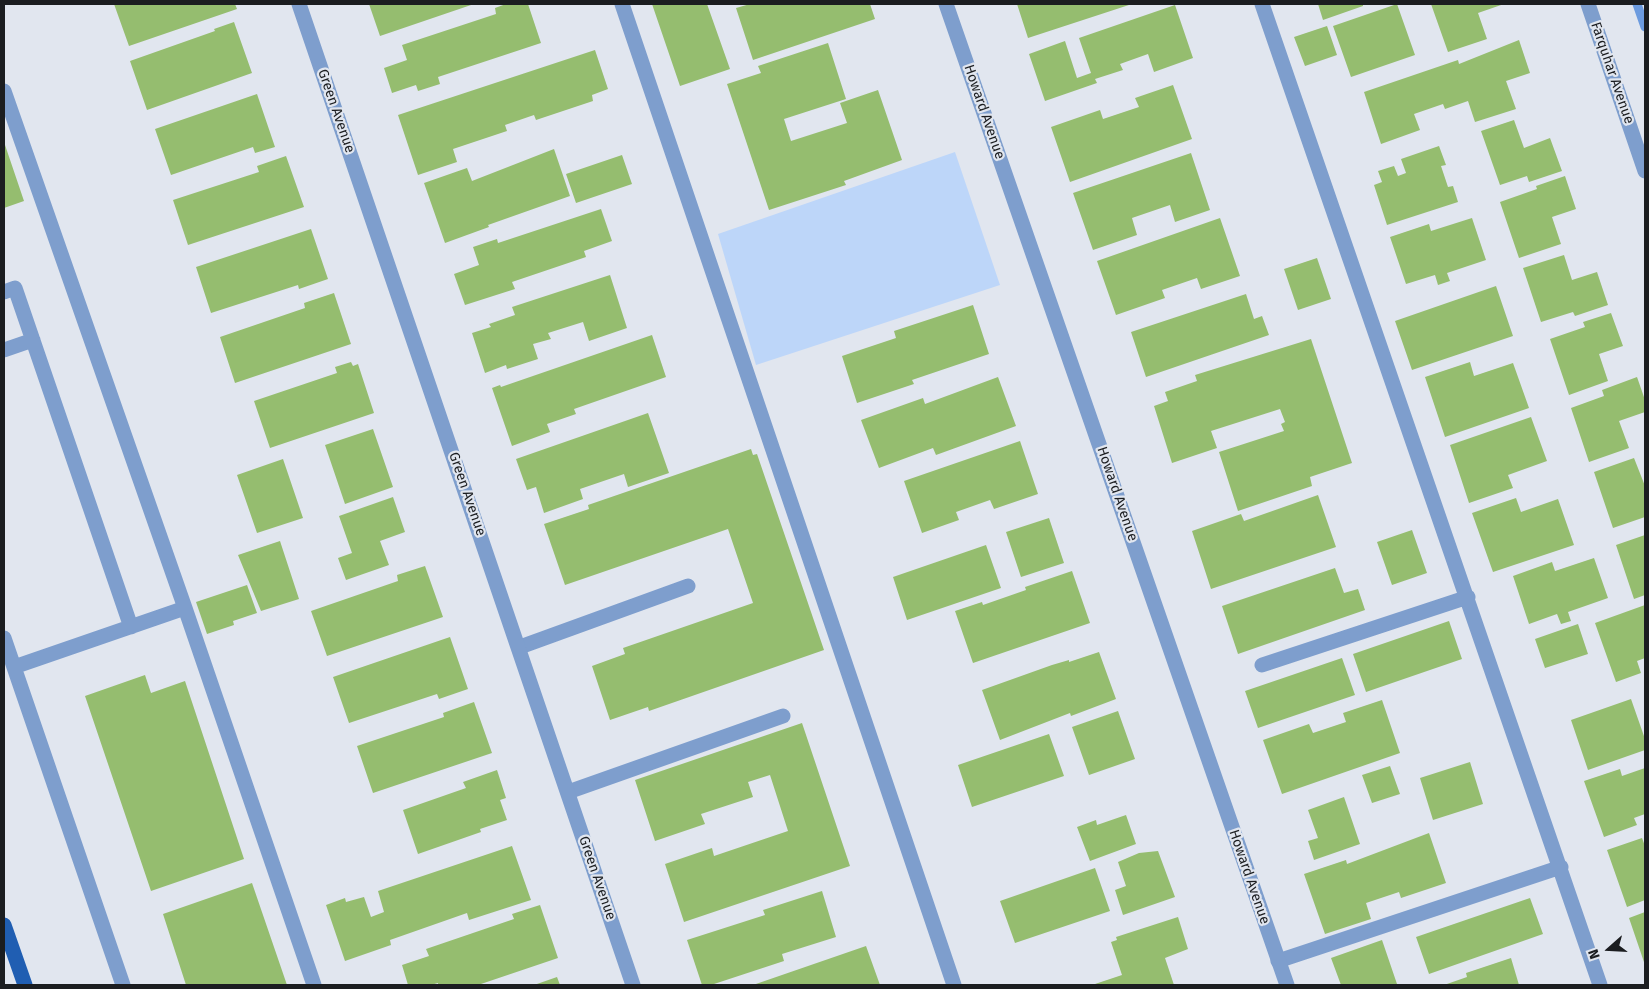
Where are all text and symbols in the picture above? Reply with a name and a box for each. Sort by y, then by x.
street label: Farquhar Avenue [1587,20,1637,126]
street label: Howard Avenue [960,63,1008,161]
street label: Green Avenue [314,67,358,155]
street label: Howard Avenue [1093,445,1141,543]
street label: Green Avenue [445,450,489,538]
street label: Howard Avenue [1225,828,1273,926]
street label: Green Avenue [575,834,619,922]
north arrow [1584,924,1634,974]
text: N [1585,947,1604,961]

